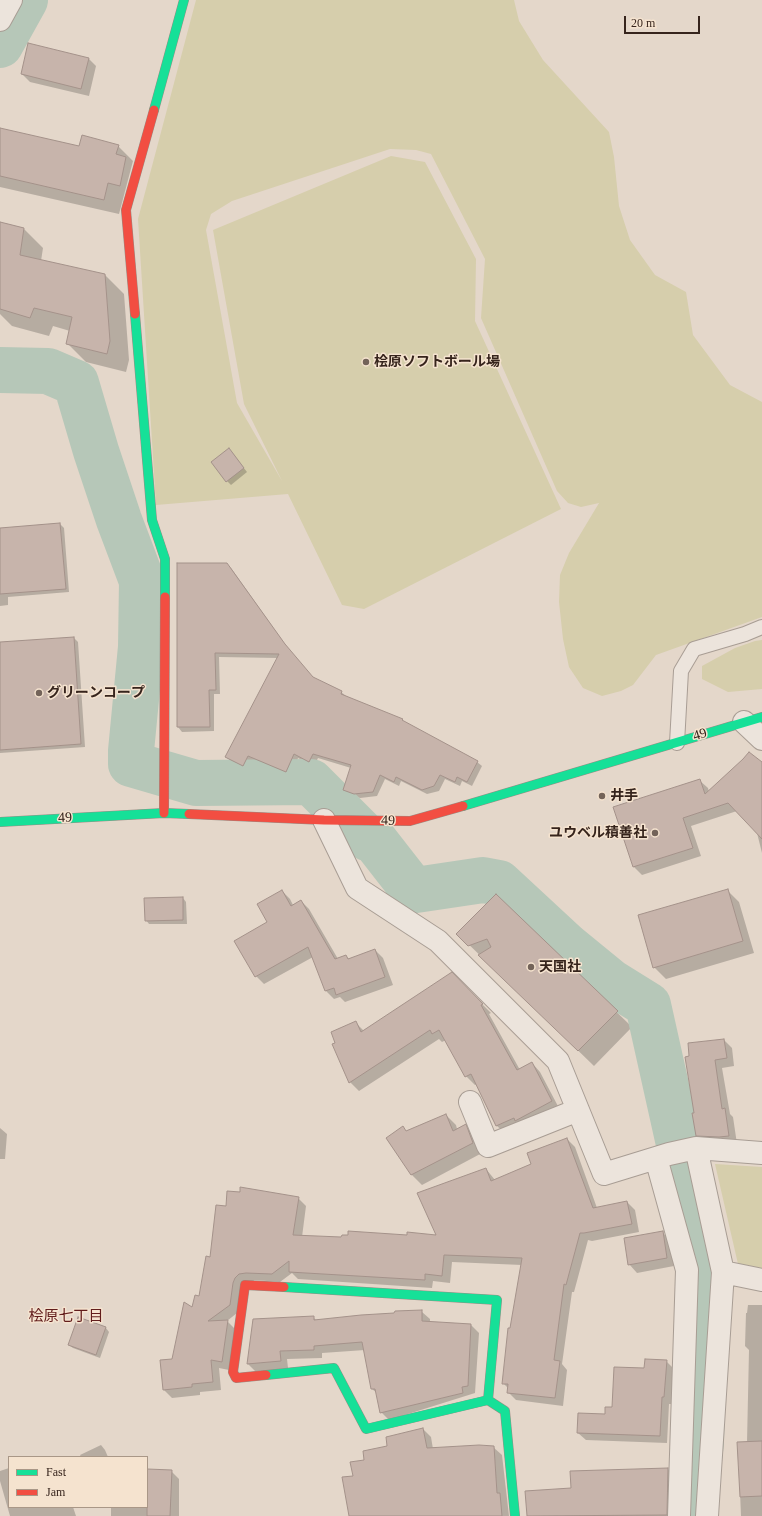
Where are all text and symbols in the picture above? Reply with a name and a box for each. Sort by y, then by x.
scale bar [626,8,702,34]
text: 20 m [631,16,655,30]
place label: 桧原ソフトボール場 [374,354,500,370]
marker: 桧原ソフトボール場 [361,357,371,367]
place label: グリーンコープ [47,685,145,701]
marker: グリーンコープ [34,688,44,698]
street label: 49 [691,725,709,745]
place label: 井手 [610,788,638,804]
marker: 井手 [597,791,607,801]
street label: 49 [58,809,72,827]
street label: 49 [381,812,395,830]
place label: ユウベル積善社 [549,825,647,841]
marker: ユウベル積善社 [650,828,660,838]
place label: 天国社 [539,959,581,975]
marker: 天国社 [526,962,536,972]
district label: 桧原七丁目 [29,1308,103,1326]
legend [8,1456,148,1508]
text: Fast [46,1465,66,1479]
text: Jam [46,1485,65,1499]

